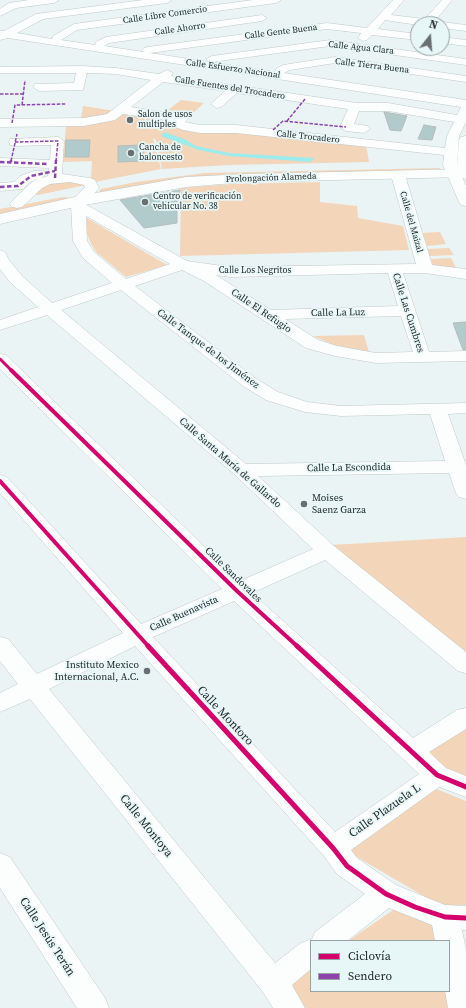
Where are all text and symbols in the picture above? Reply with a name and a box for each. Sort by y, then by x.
street label: Calle Libre Comercio [122,4,208,26]
north arrow [410,16,450,56]
text: N [427,17,439,33]
street label: Calle Ahorro [154,20,206,38]
street label: Calle Gente Buena [244,22,318,42]
street label: Calle Agua Clara [328,39,394,57]
street label: Calle Tierra Buena [334,56,410,76]
street label: Calle Esfuerzo Nacional [185,57,281,81]
street label: Calle Fuentes del Trocadero [174,74,286,102]
place label: Salon de usos multiples [138,110,192,131]
marker: Salon de usos multiples [125,115,135,125]
street label: Calle Trocadero [276,128,340,146]
place label: Cancha de baloncesto [139,143,183,164]
marker: Cancha de baloncesto [126,148,136,158]
street label: Prolongación Alameda [225,171,317,185]
street label: Calle del Maizal [397,190,425,254]
place label: Centro de verificación vehicular No. 38 [153,192,241,213]
marker: Centro de verificación vehicular No. 38 [140,197,150,207]
street label: Calle Los Negritos [219,266,291,276]
street label: Calle Las Cumbres [389,272,427,354]
street label: Calle El Refugio [228,286,294,336]
street label: Calle Tanque de los Jiménez [154,307,262,391]
street label: Calle La Luz [311,307,365,319]
street label: Calle Santa María de Gallardo [177,415,283,511]
street label: Calle La Escondida [307,461,391,475]
place label: Moises Saenz Garza [312,492,366,516]
marker: Moises Saenz Garza [299,499,309,509]
street label: Calle Sandovales [202,545,264,605]
street label: Calle Buenavista [148,594,220,634]
place label: Instituto Mexico Internacional, A.C. [54,659,139,682]
marker: Instituto Mexico Internacional, A.C. [142,666,152,676]
street label: Calle Montoro [194,683,256,749]
street label: Calle Plazuela L [346,781,424,841]
street label: Calle Montoya [116,792,176,860]
street label: Calle Jesús Terán [16,895,78,979]
legend [310,940,450,992]
text: Ciclovía [348,948,391,964]
text: Sendero [348,968,392,984]

